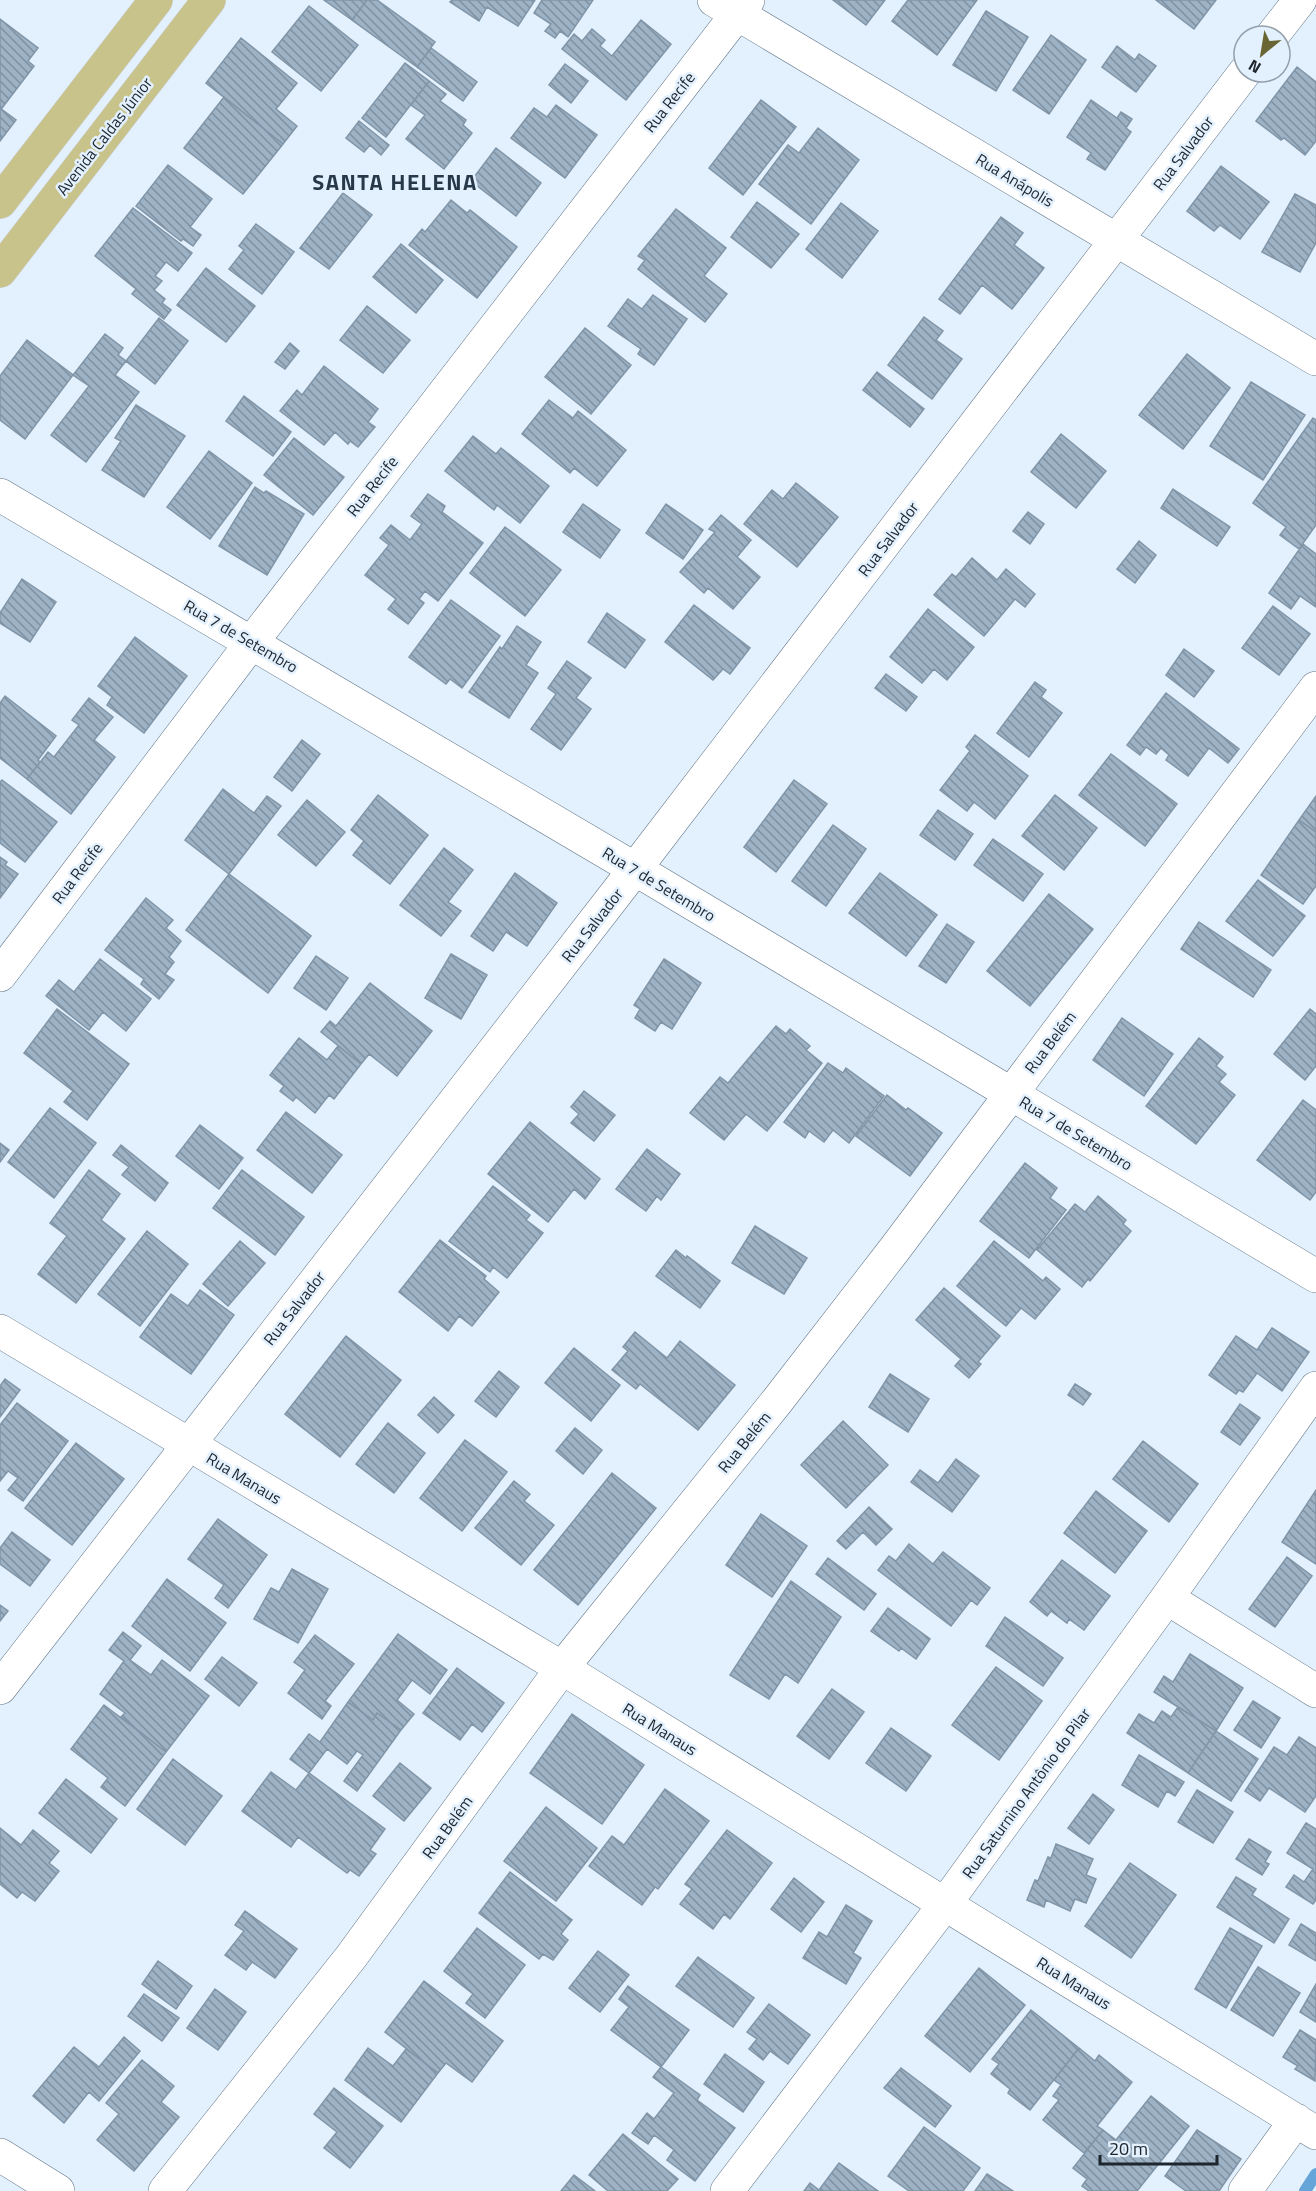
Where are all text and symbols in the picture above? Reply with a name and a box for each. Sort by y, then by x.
north arrow [1232,24,1292,84]
text: N [1244,54,1265,80]
street label: Rua Recife [638,66,700,138]
street label: Avenida Caldas Júnior [50,72,158,200]
street label: Rua Salvador [1147,110,1219,195]
street label: Rua Anápolis [971,147,1059,213]
district label: SANTA HELENA [312,165,478,199]
street label: Rua Recife [341,450,403,522]
street label: Rua Salvador [852,496,924,581]
street label: Rua 7 de Setembro [179,594,303,678]
street label: Rua Recife [46,837,108,909]
street label: Rua 7 de Setembro [598,841,720,927]
street label: Rua Salvador [555,882,629,967]
street label: Rua Belém [1018,1006,1082,1078]
street label: Rua 7 de Setembro [1015,1090,1137,1176]
street label: Rua Salvador [257,1265,331,1350]
street label: Rua Belém [712,1406,776,1478]
street label: Rua Manaus [202,1446,286,1510]
street label: Rua Manaus [618,1697,702,1761]
street label: Rua Saturnino Antônio do Pilar [956,1702,1096,1883]
street label: Rua Belém [416,1790,478,1864]
street label: Rua Manaus [1032,1951,1116,2015]
scale bar [1100,2128,1217,2166]
text: 20 m [1109,2135,1148,2162]

